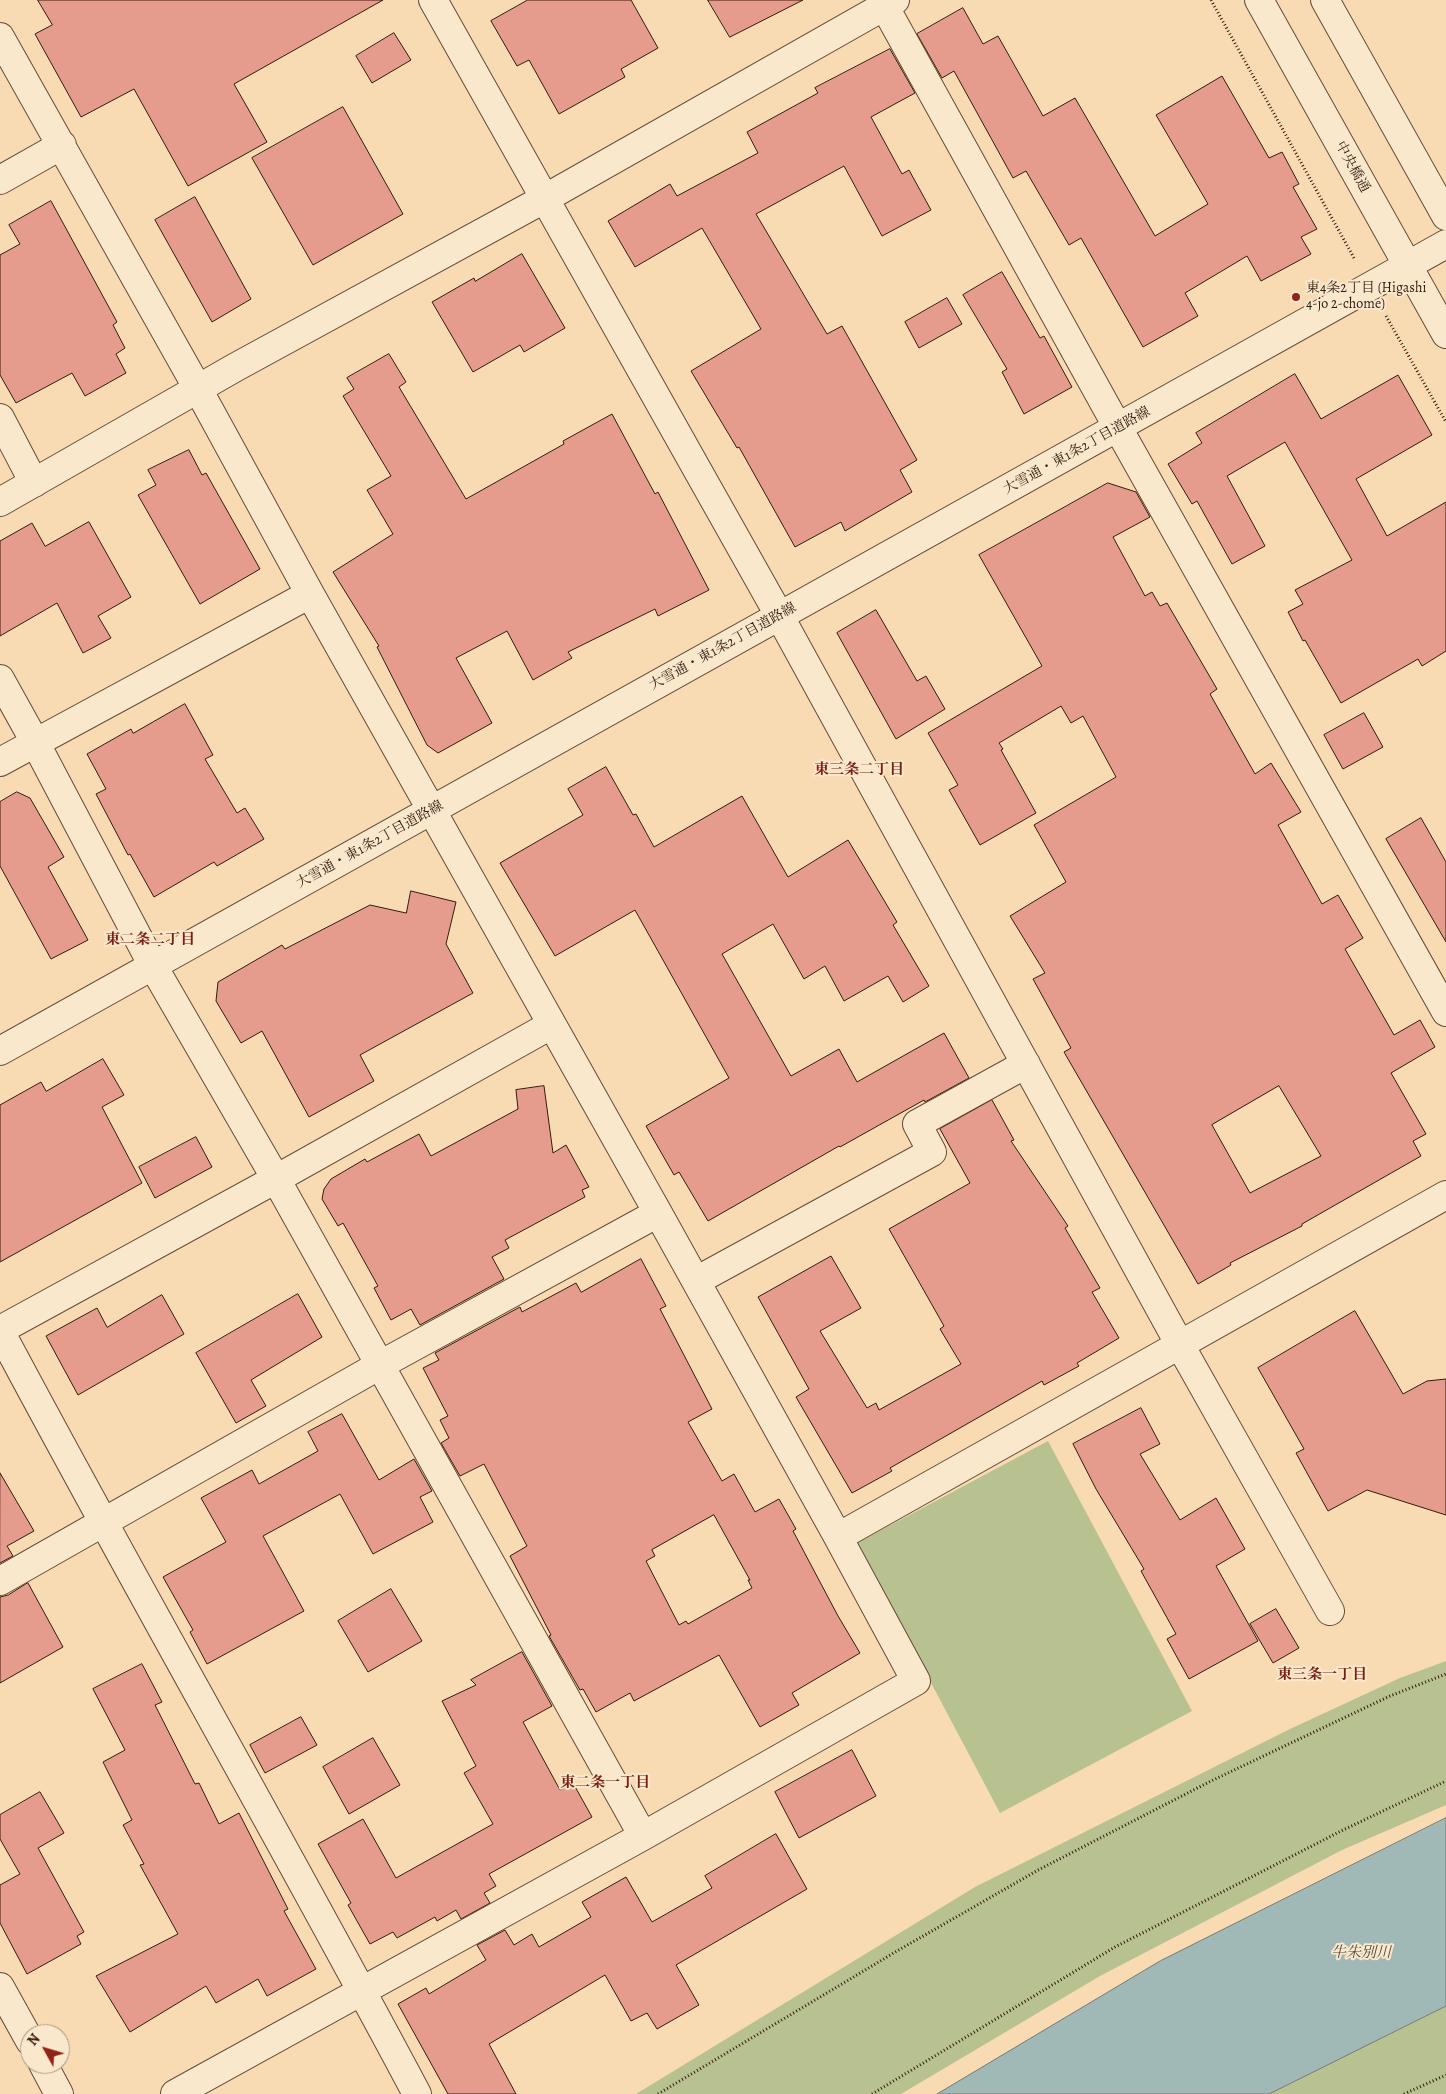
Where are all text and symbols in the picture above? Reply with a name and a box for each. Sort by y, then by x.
street label: 中央橋通 [1331,138,1373,196]
place label: 東4条2丁目 (Higashi 4-jo 2-chome) [1306,281,1426,314]
marker: 東4条2丁目 (Higashi 4-jo 2-chome) [1290,291,1302,303]
street label: 大雪通・東1条2丁目道路線 [1001,404,1153,498]
street label: 大雪通・東1条2丁目道路線 [647,600,799,694]
district label: 東三条二丁目 [814,761,904,779]
street label: 大雪通・東1条2丁目道路線 [294,798,446,892]
district label: 東二条二丁目 [105,931,195,949]
district label: 東三条一丁目 [1277,1666,1367,1684]
district label: 東二条一丁目 [560,1774,650,1792]
water label: 牛朱別川 [1331,1944,1391,1962]
north arrow [20,2024,70,2074]
text: N [23,2030,44,2050]

